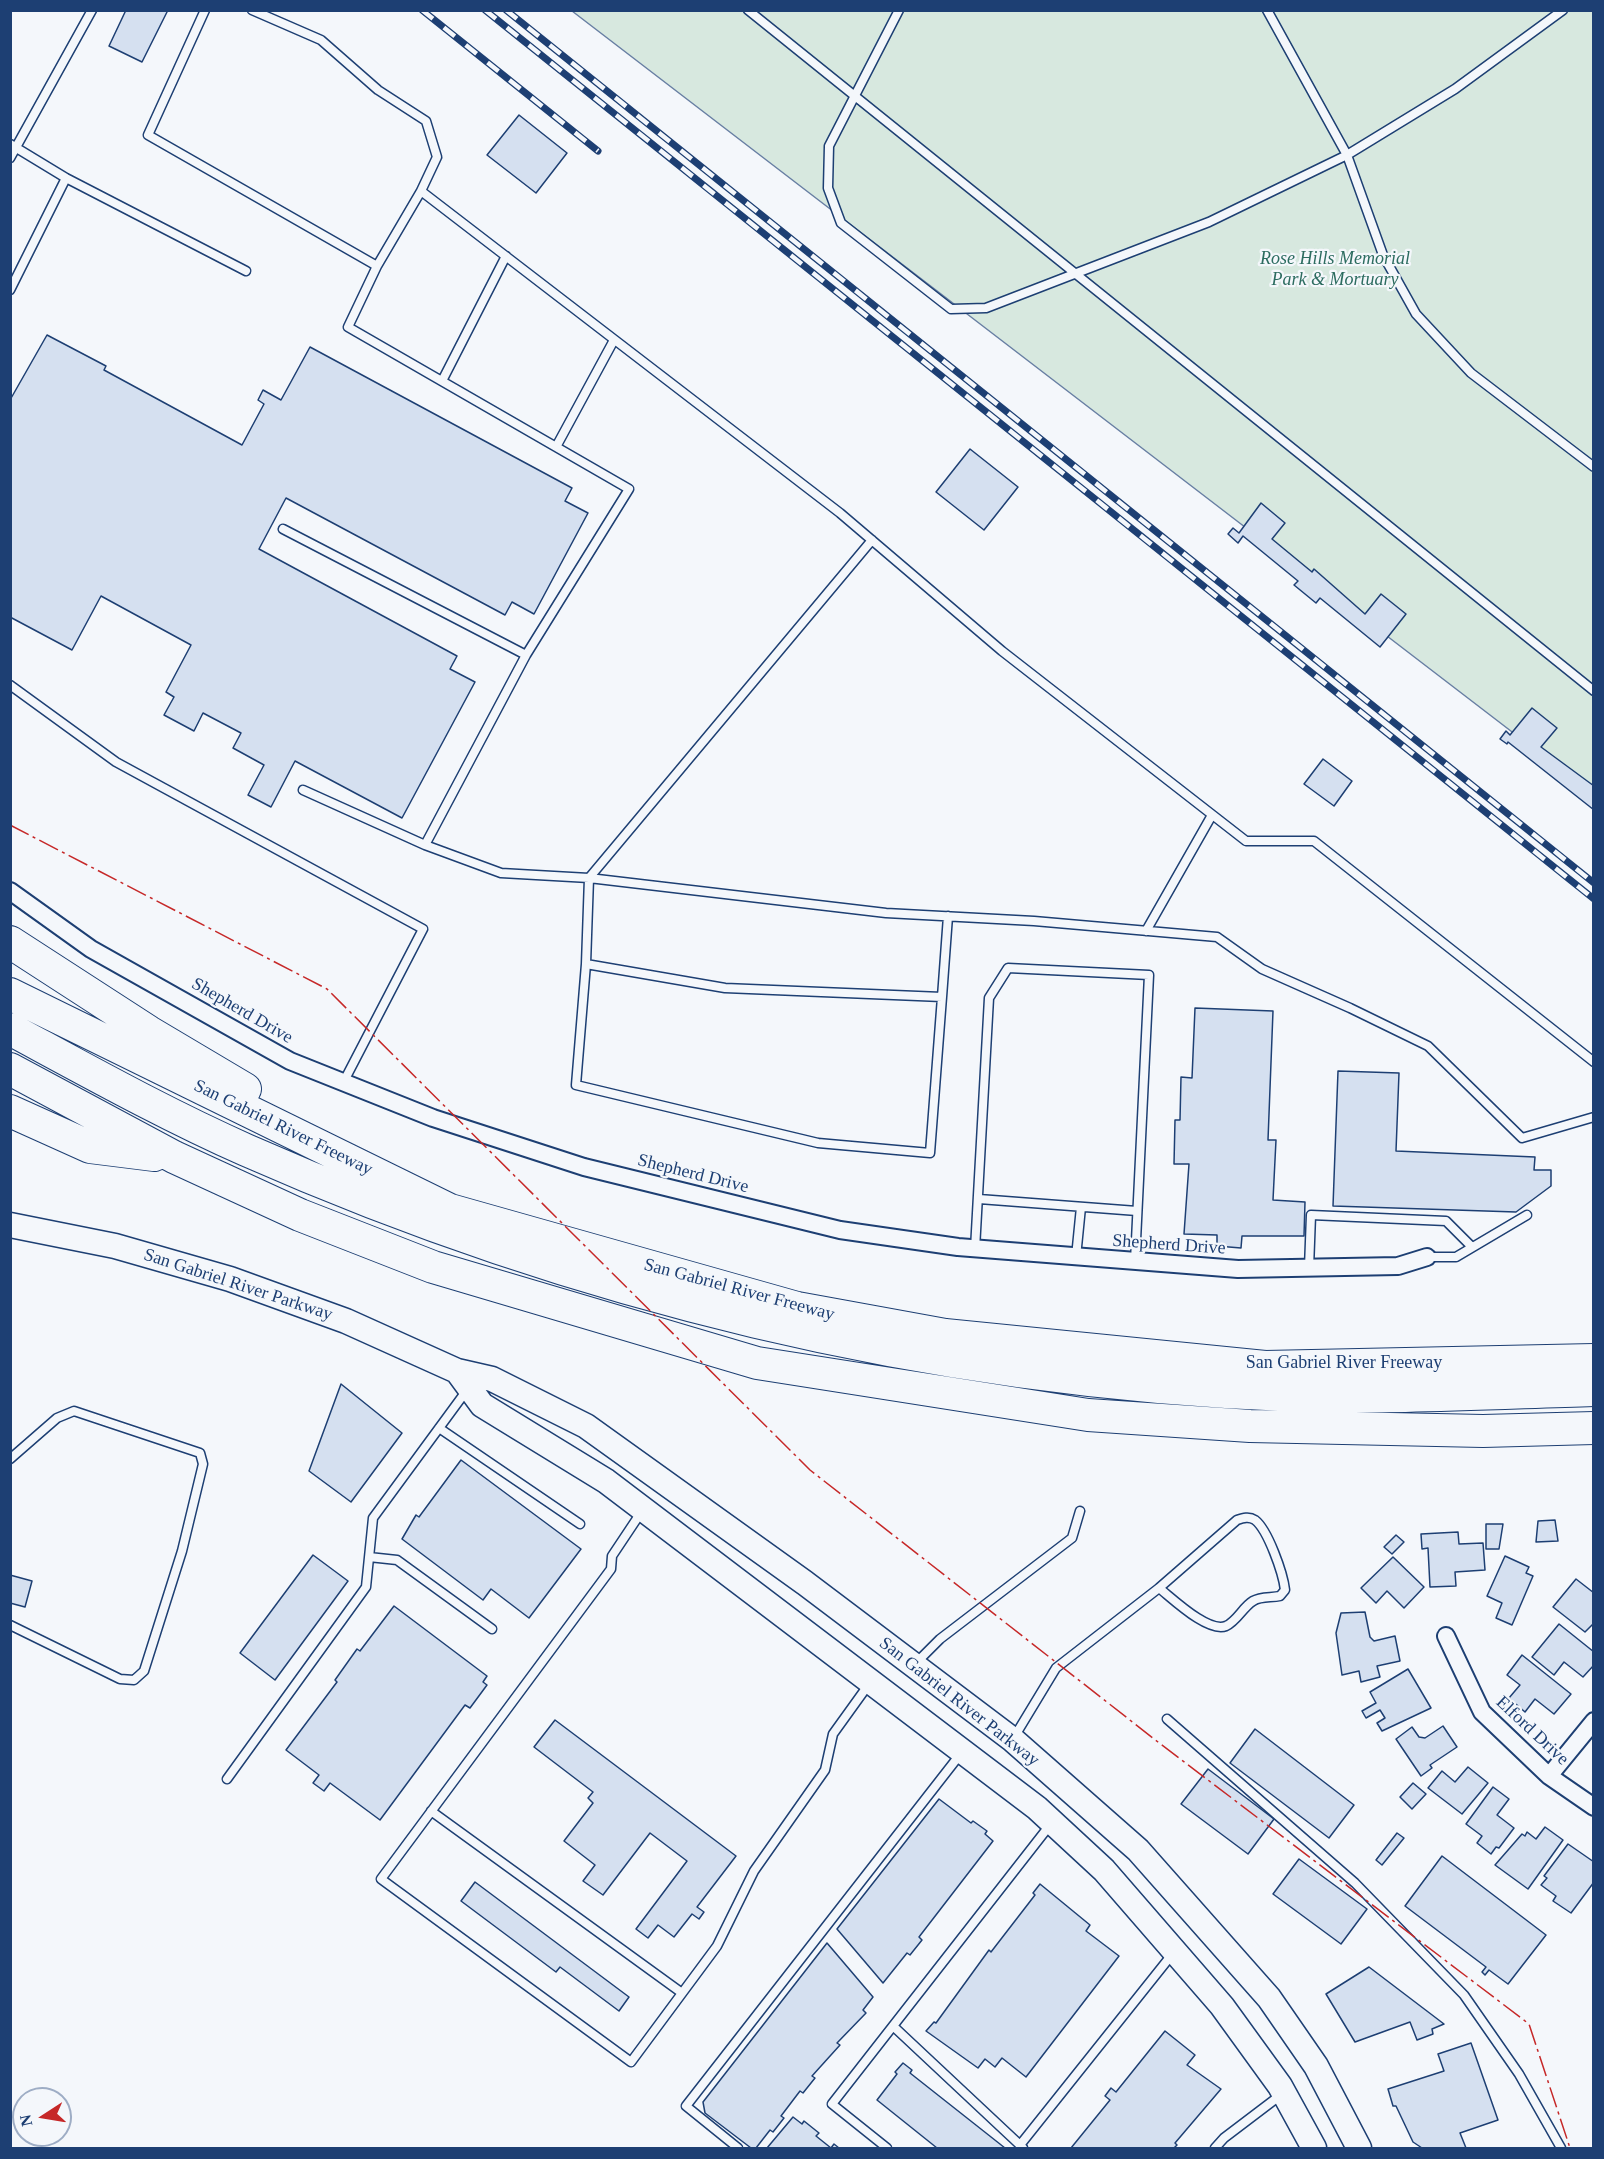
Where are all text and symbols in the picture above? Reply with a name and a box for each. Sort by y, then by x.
park label: Rose Hills Memorial Park & Mortuary [1260,248,1410,290]
street label: Shepherd Drive [187,973,297,1049]
street label: San Gabriel River Freeway [190,1075,376,1181]
street label: Shepherd Drive [635,1150,751,1198]
street label: Shepherd Drive [1112,1230,1226,1260]
street label: San Gabriel River Parkway [141,1244,335,1326]
street label: San Gabriel River Freeway [641,1254,837,1326]
street label: San Gabriel River Freeway [1246,1352,1442,1374]
street label: San Gabriel River Parkway [875,1633,1043,1771]
street label: Elford Drive [1491,1692,1573,1770]
north arrow [12,2087,72,2147]
text: N [16,2113,35,2128]

